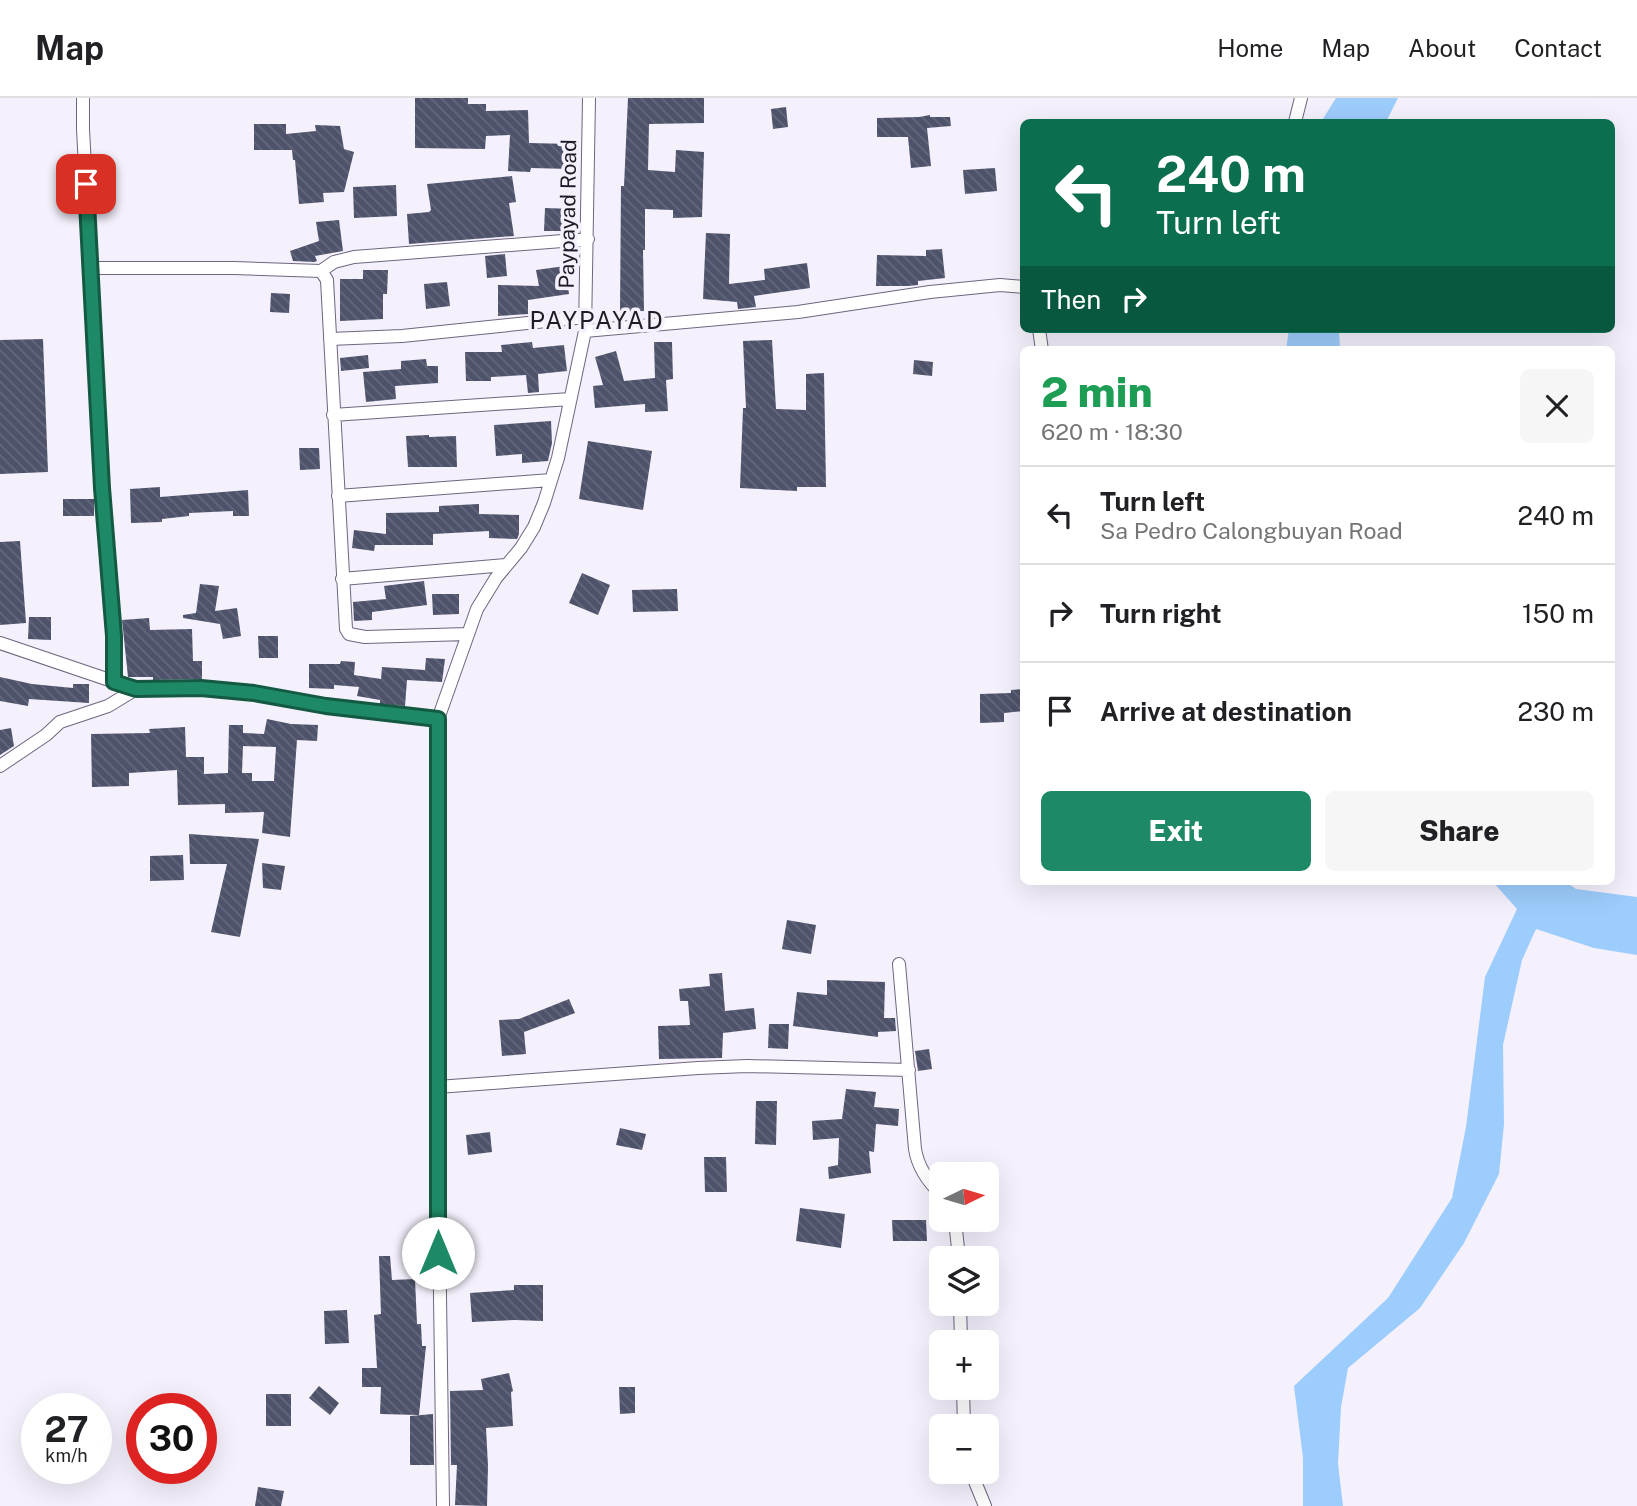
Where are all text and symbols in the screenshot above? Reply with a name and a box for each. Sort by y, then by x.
text: Map [35,29,104,67]
text: Home [1217,34,1283,62]
text: Map [1321,34,1370,62]
text: About [1408,34,1476,62]
text: Contact [1514,34,1602,62]
street label: Paypayad Road [554,139,581,289]
text: 240 m [1156,145,1306,203]
icon: left [1041,147,1132,238]
pin [56,154,116,214]
icon: arrive [67,165,105,203]
text: Turn left [1156,204,1281,241]
icon: right [1115,280,1153,318]
text: Then [1041,284,1101,315]
district label: PAYPAYAD [529,306,665,334]
text: 2 min [1041,367,1153,416]
button: close [1520,369,1594,443]
text: 620 m · 18:30 [1041,418,1183,445]
text: Turn left [1100,486,1205,517]
icon: left [1041,496,1079,534]
text: 240 m [1517,500,1594,531]
text: Sa Pedro Calongbuyan Road [1100,517,1403,544]
icon: right [1041,594,1079,632]
text: Turn right [1100,598,1222,629]
text: 150 m [1522,598,1594,629]
icon: arrive [1041,692,1079,730]
text: Arrive at destination [1100,696,1352,727]
text: 230 m [1518,696,1594,727]
button: Exit [1041,791,1311,871]
button: Share [1325,791,1594,871]
north arrow [929,1162,999,1232]
map controls [929,1162,999,1484]
position arrow [401,1216,475,1290]
button: layers [929,1246,999,1316]
button: + [929,1330,999,1400]
speed limit sign: 30 [126,1393,217,1484]
text: 27 [44,1409,89,1450]
button: − [929,1414,999,1484]
text: km/h [45,1445,88,1466]

